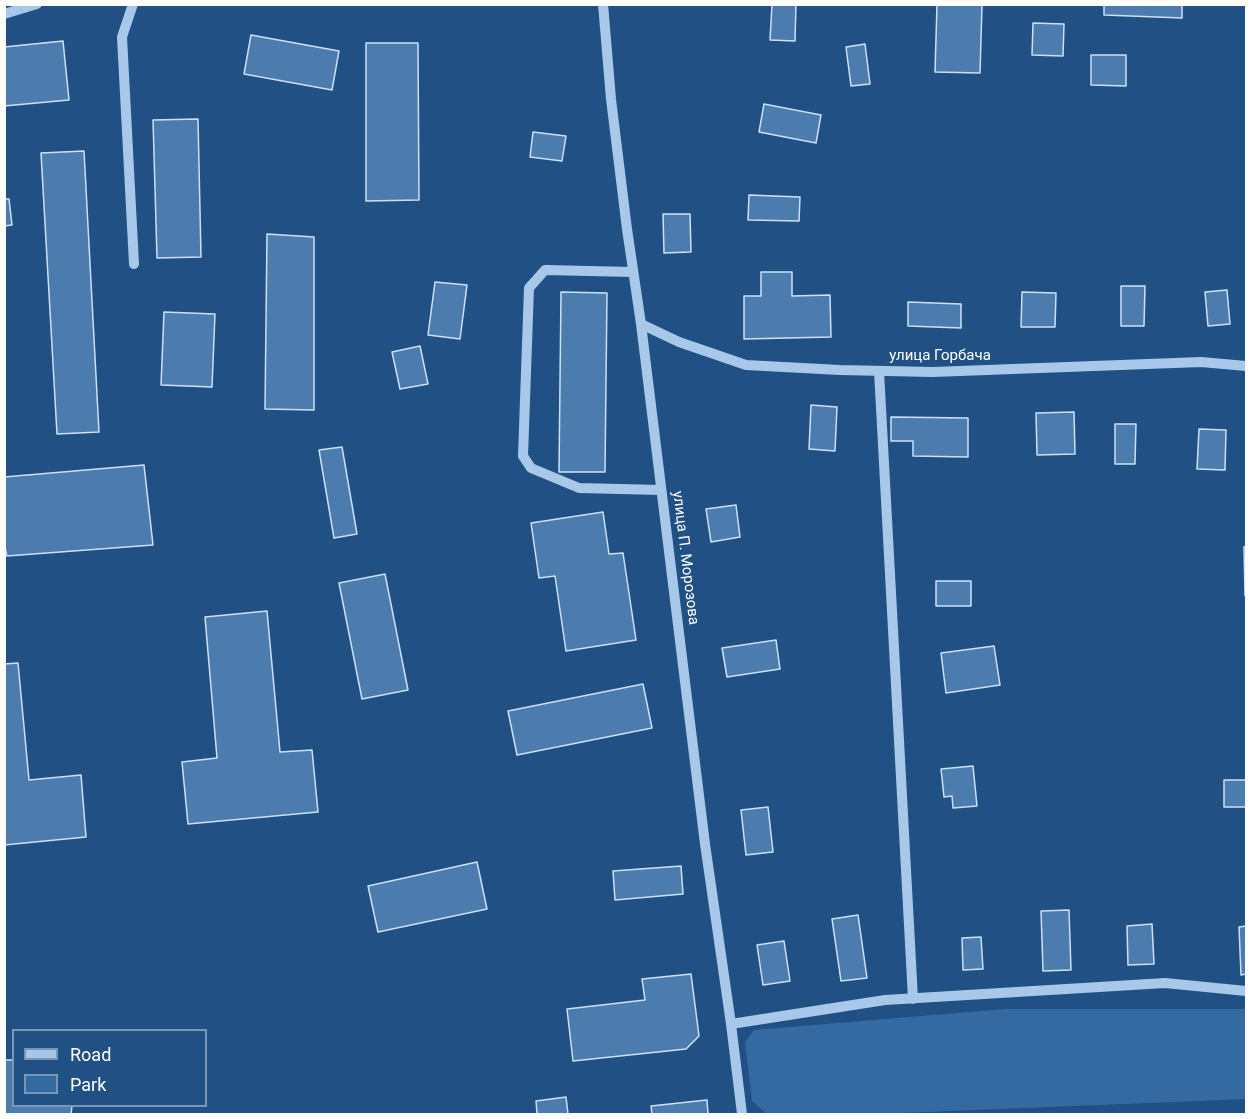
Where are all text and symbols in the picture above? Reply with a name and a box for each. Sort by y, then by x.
street label: улица Горбача [889,347,991,365]
street label: улица П. Морозова [668,490,702,626]
legend [12,1029,207,1107]
text: Road [70,1044,111,1065]
text: Park [70,1074,106,1095]

